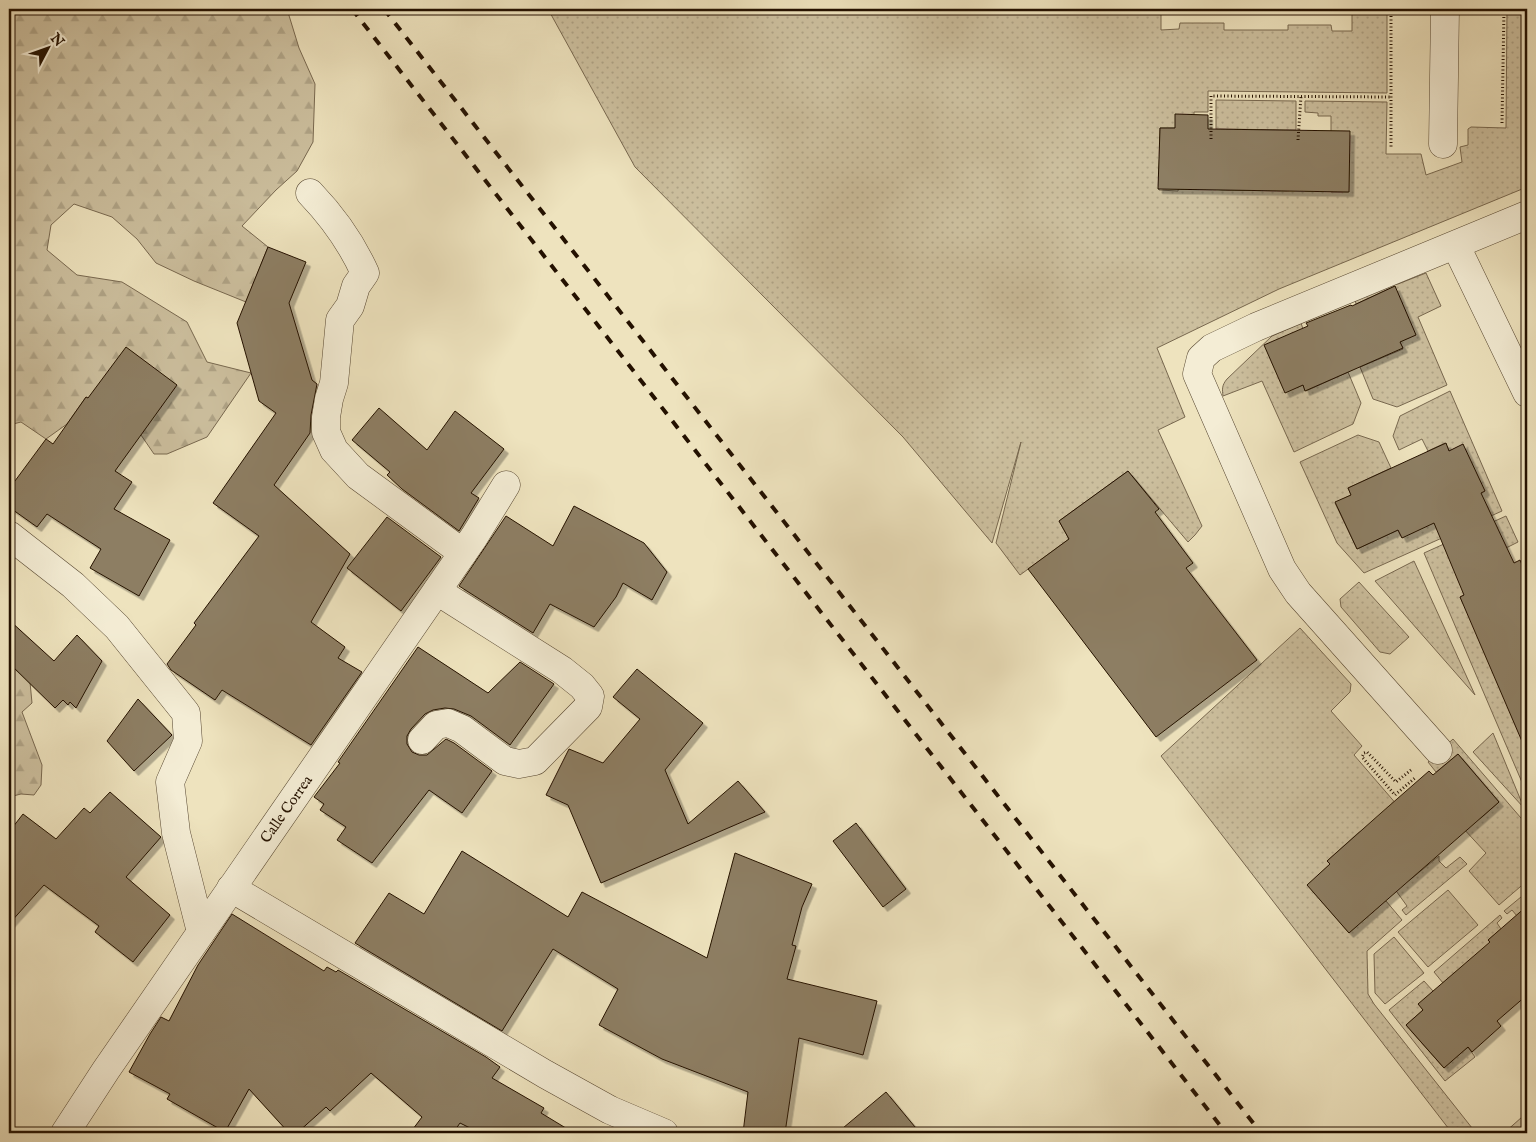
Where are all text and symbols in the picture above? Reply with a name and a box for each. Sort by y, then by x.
north arrow [22,22,72,72]
text: N [46,29,68,51]
street label: Calle Correa [256,771,317,847]

